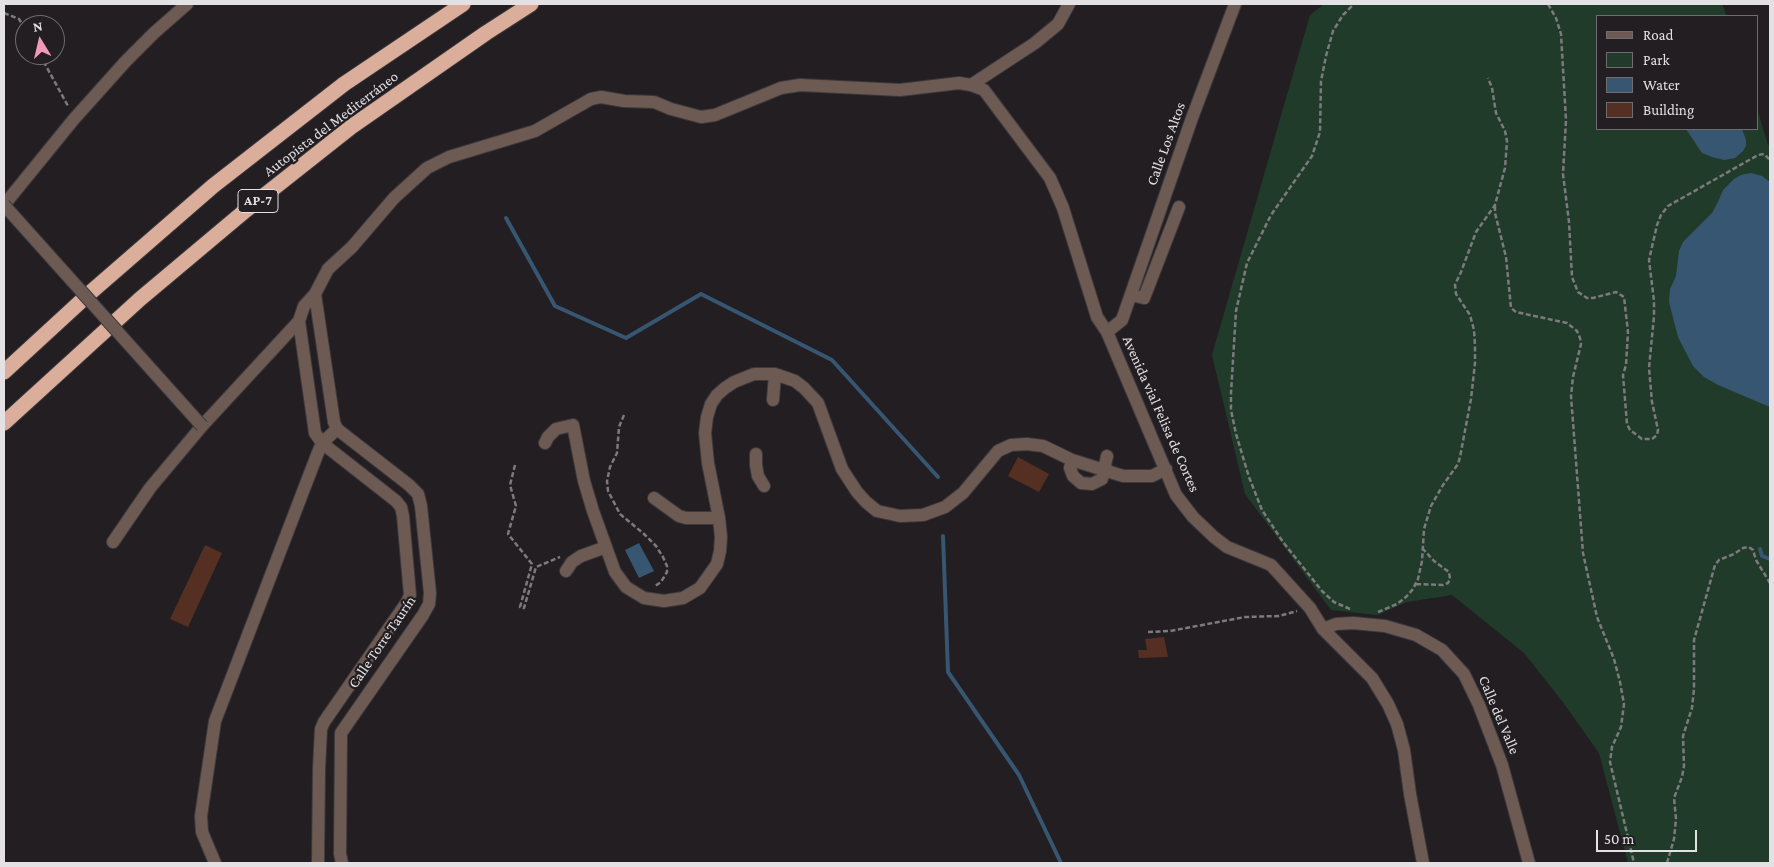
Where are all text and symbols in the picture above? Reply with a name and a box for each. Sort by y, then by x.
north arrow [15,15,65,65]
legend [1596,15,1759,130]
text: N [32,18,44,35]
text: Road [1643,27,1673,43]
text: Park [1643,52,1670,68]
street label: Autopista del Mediterráneo [260,67,402,181]
text: Water [1643,77,1680,93]
street label: Calle Los Altos [1143,100,1189,188]
text: Building [1643,102,1694,118]
road number: AP-7 [238,190,278,212]
street label: Avenida vial Felisa de Cortes [1118,333,1204,495]
street label: Calle Torre Taurín [344,592,420,692]
street label: Calle del Valle [1474,673,1524,757]
scale bar [1599,820,1700,852]
text: 50 m [1604,831,1634,847]

